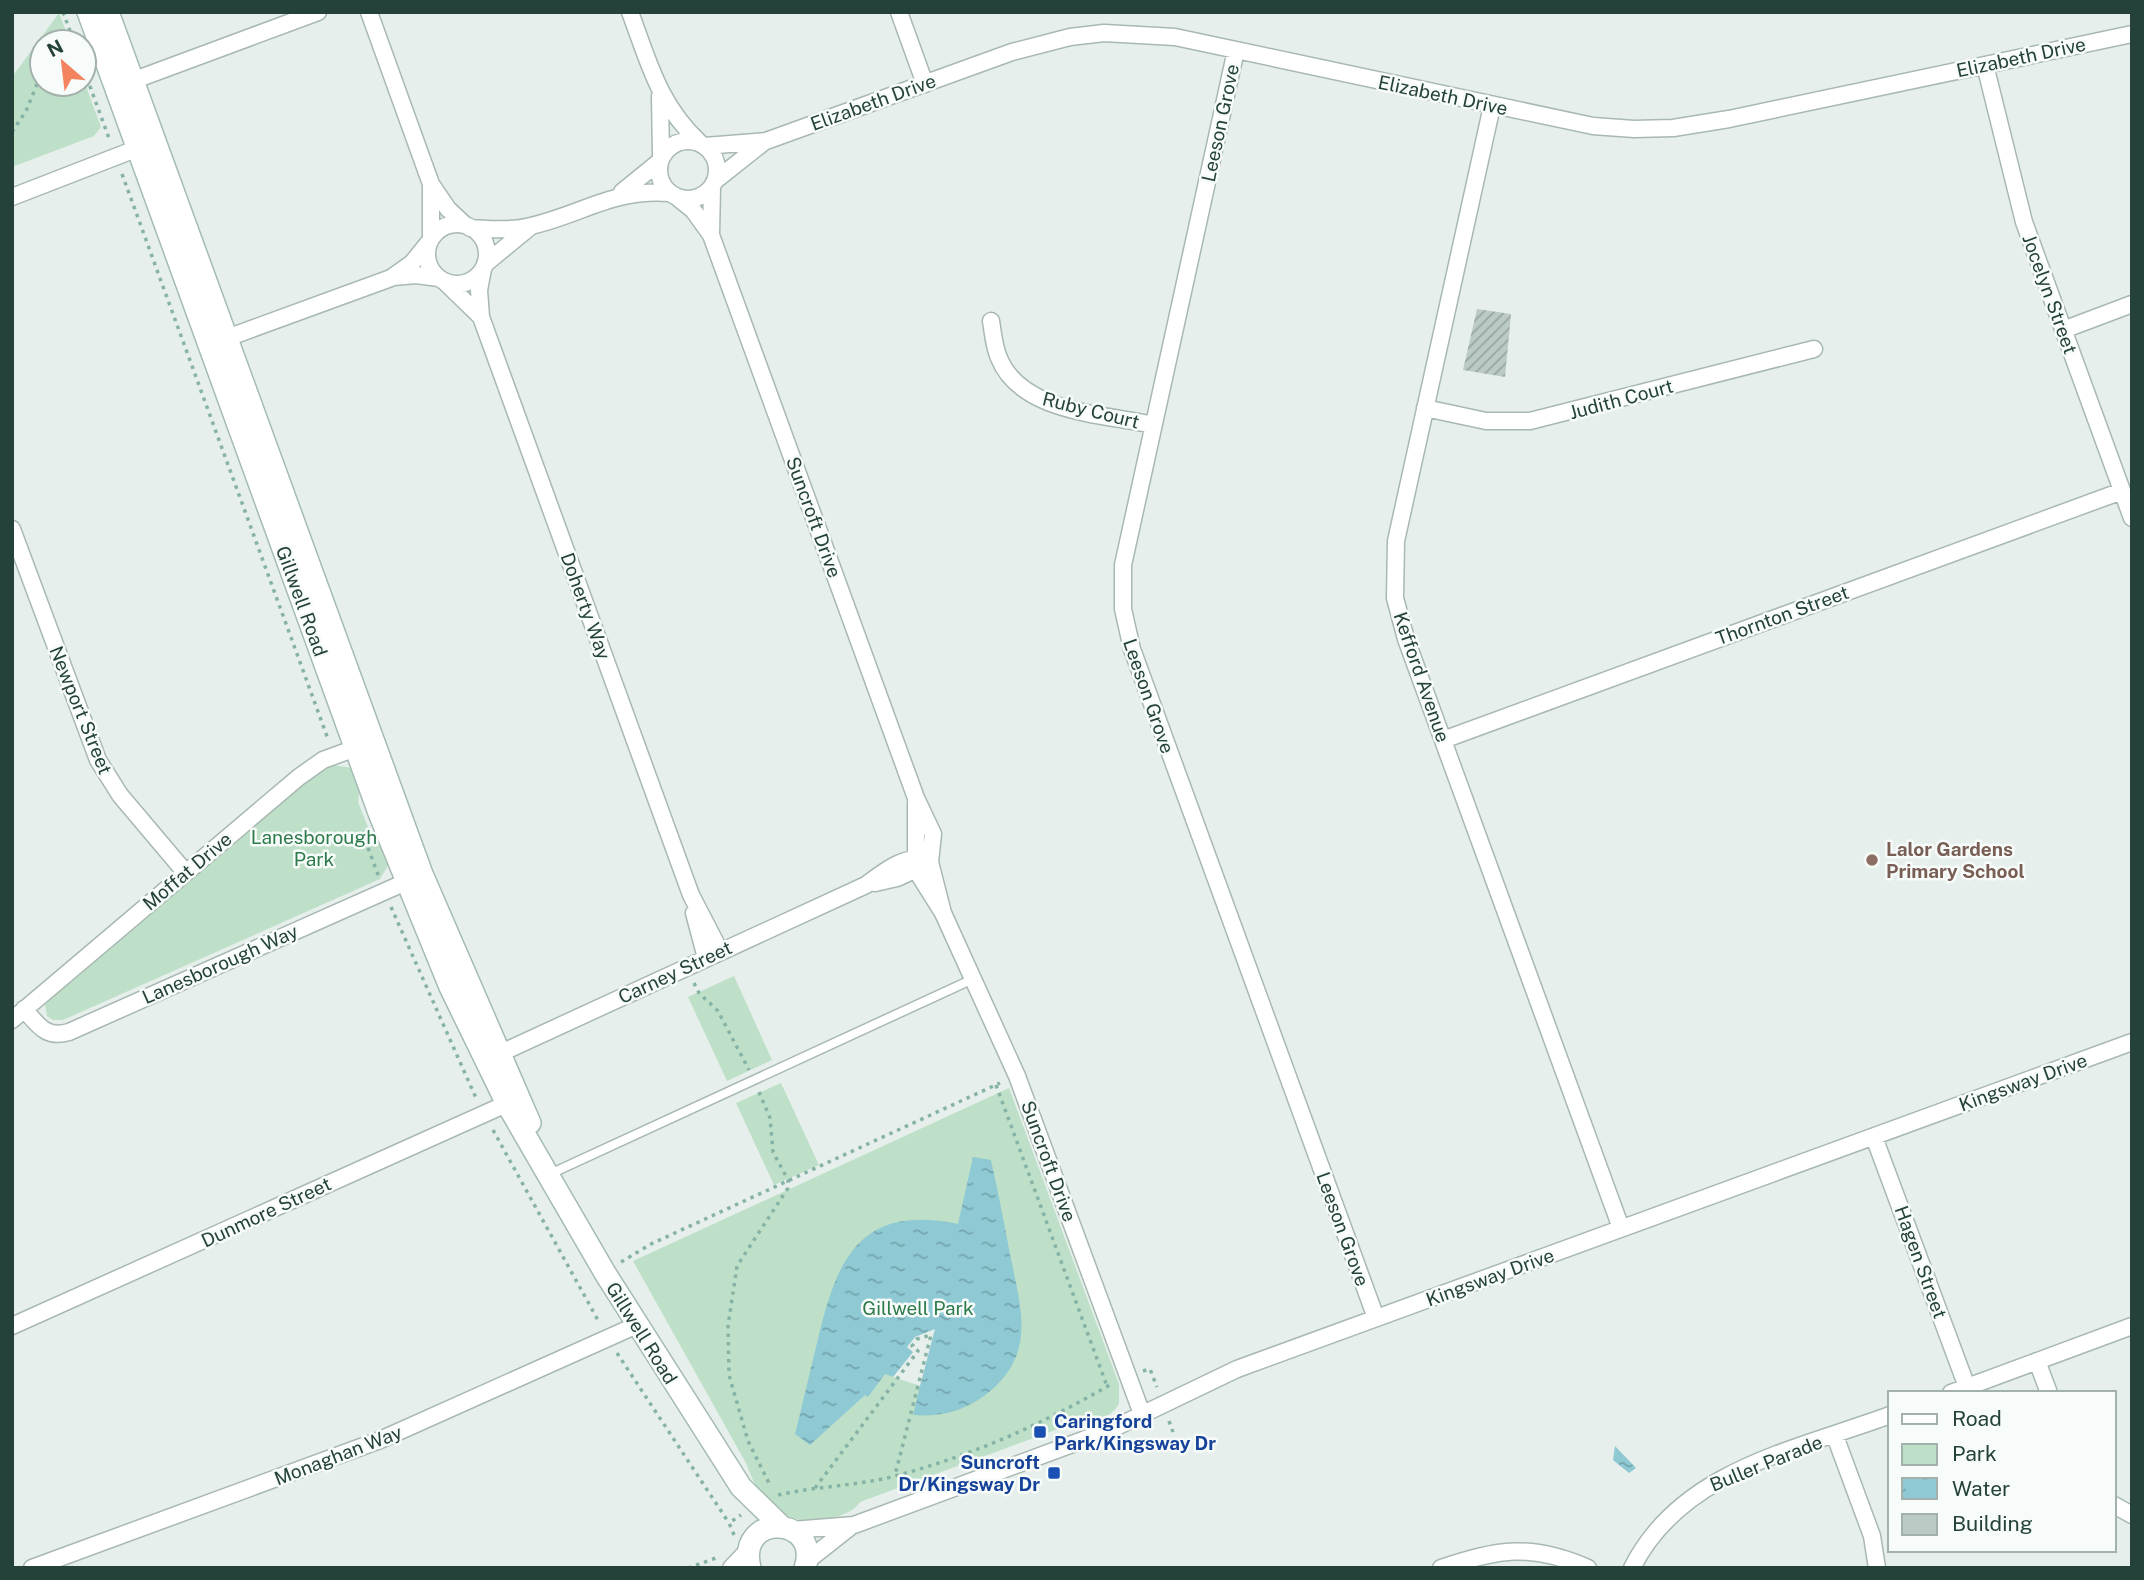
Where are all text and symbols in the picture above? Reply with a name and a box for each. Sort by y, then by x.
north arrow [28,28,98,98]
street label: Elizabeth Drive [1954,33,2088,81]
text: N [43,35,67,61]
street label: Leeson Grove [1197,62,1243,184]
street label: Elizabeth Drive [807,69,939,135]
street label: Elizabeth Drive [1376,71,1510,119]
street label: Jocelyn Street [2018,231,2082,357]
street label: Judith Court [1566,375,1676,423]
street label: Ruby Court [1040,387,1142,433]
street label: Suncroft Drive [782,454,846,580]
street label: Gillwell Road [272,543,332,659]
street label: Doherty Way [556,550,616,662]
street label: Thornton Street [1712,581,1852,649]
street label: Kefford Avenue [1389,609,1455,745]
street label: Leeson Grove [1119,636,1179,756]
street label: Newport Street [45,643,117,777]
park label: Lanesborough Park [251,826,377,870]
street label: Moffat Drive [138,827,236,915]
place label: Lalor Gardens Primary School [1886,838,2025,882]
marker: Lalor Gardens Primary School [1864,852,1880,868]
street label: Lanesborough Way [139,920,301,1008]
street label: Carney Street [615,936,735,1008]
street label: Kingsway Drive [1956,1049,2090,1115]
street label: Suncroft Drive [1017,1098,1081,1224]
street label: Leeson Grove [1312,1169,1374,1289]
street label: Dunmore Street [198,1172,334,1252]
street label: Hagen Street [1890,1203,1952,1321]
street label: Kingsway Drive [1423,1244,1557,1310]
street label: Gillwell Road [602,1278,682,1388]
park label: Gillwell Park [862,1297,974,1319]
legend [1888,1391,2116,1552]
text: Road [1952,1406,2002,1431]
place label: Caringford Park/Kingsway Dr [1054,1410,1216,1454]
street label: Monaghan Way [271,1421,405,1489]
marker: Caringford Park/Kingsway Dr [1032,1424,1048,1440]
street label: Buller Parade [1706,1430,1826,1496]
text: Park [1952,1441,1997,1466]
place label: Suncroft Dr/Kingsway Dr [898,1451,1040,1495]
marker: Suncroft Dr/Kingsway Dr [1046,1465,1062,1481]
text: Water [1952,1476,2010,1501]
text: Building [1952,1511,2033,1536]

